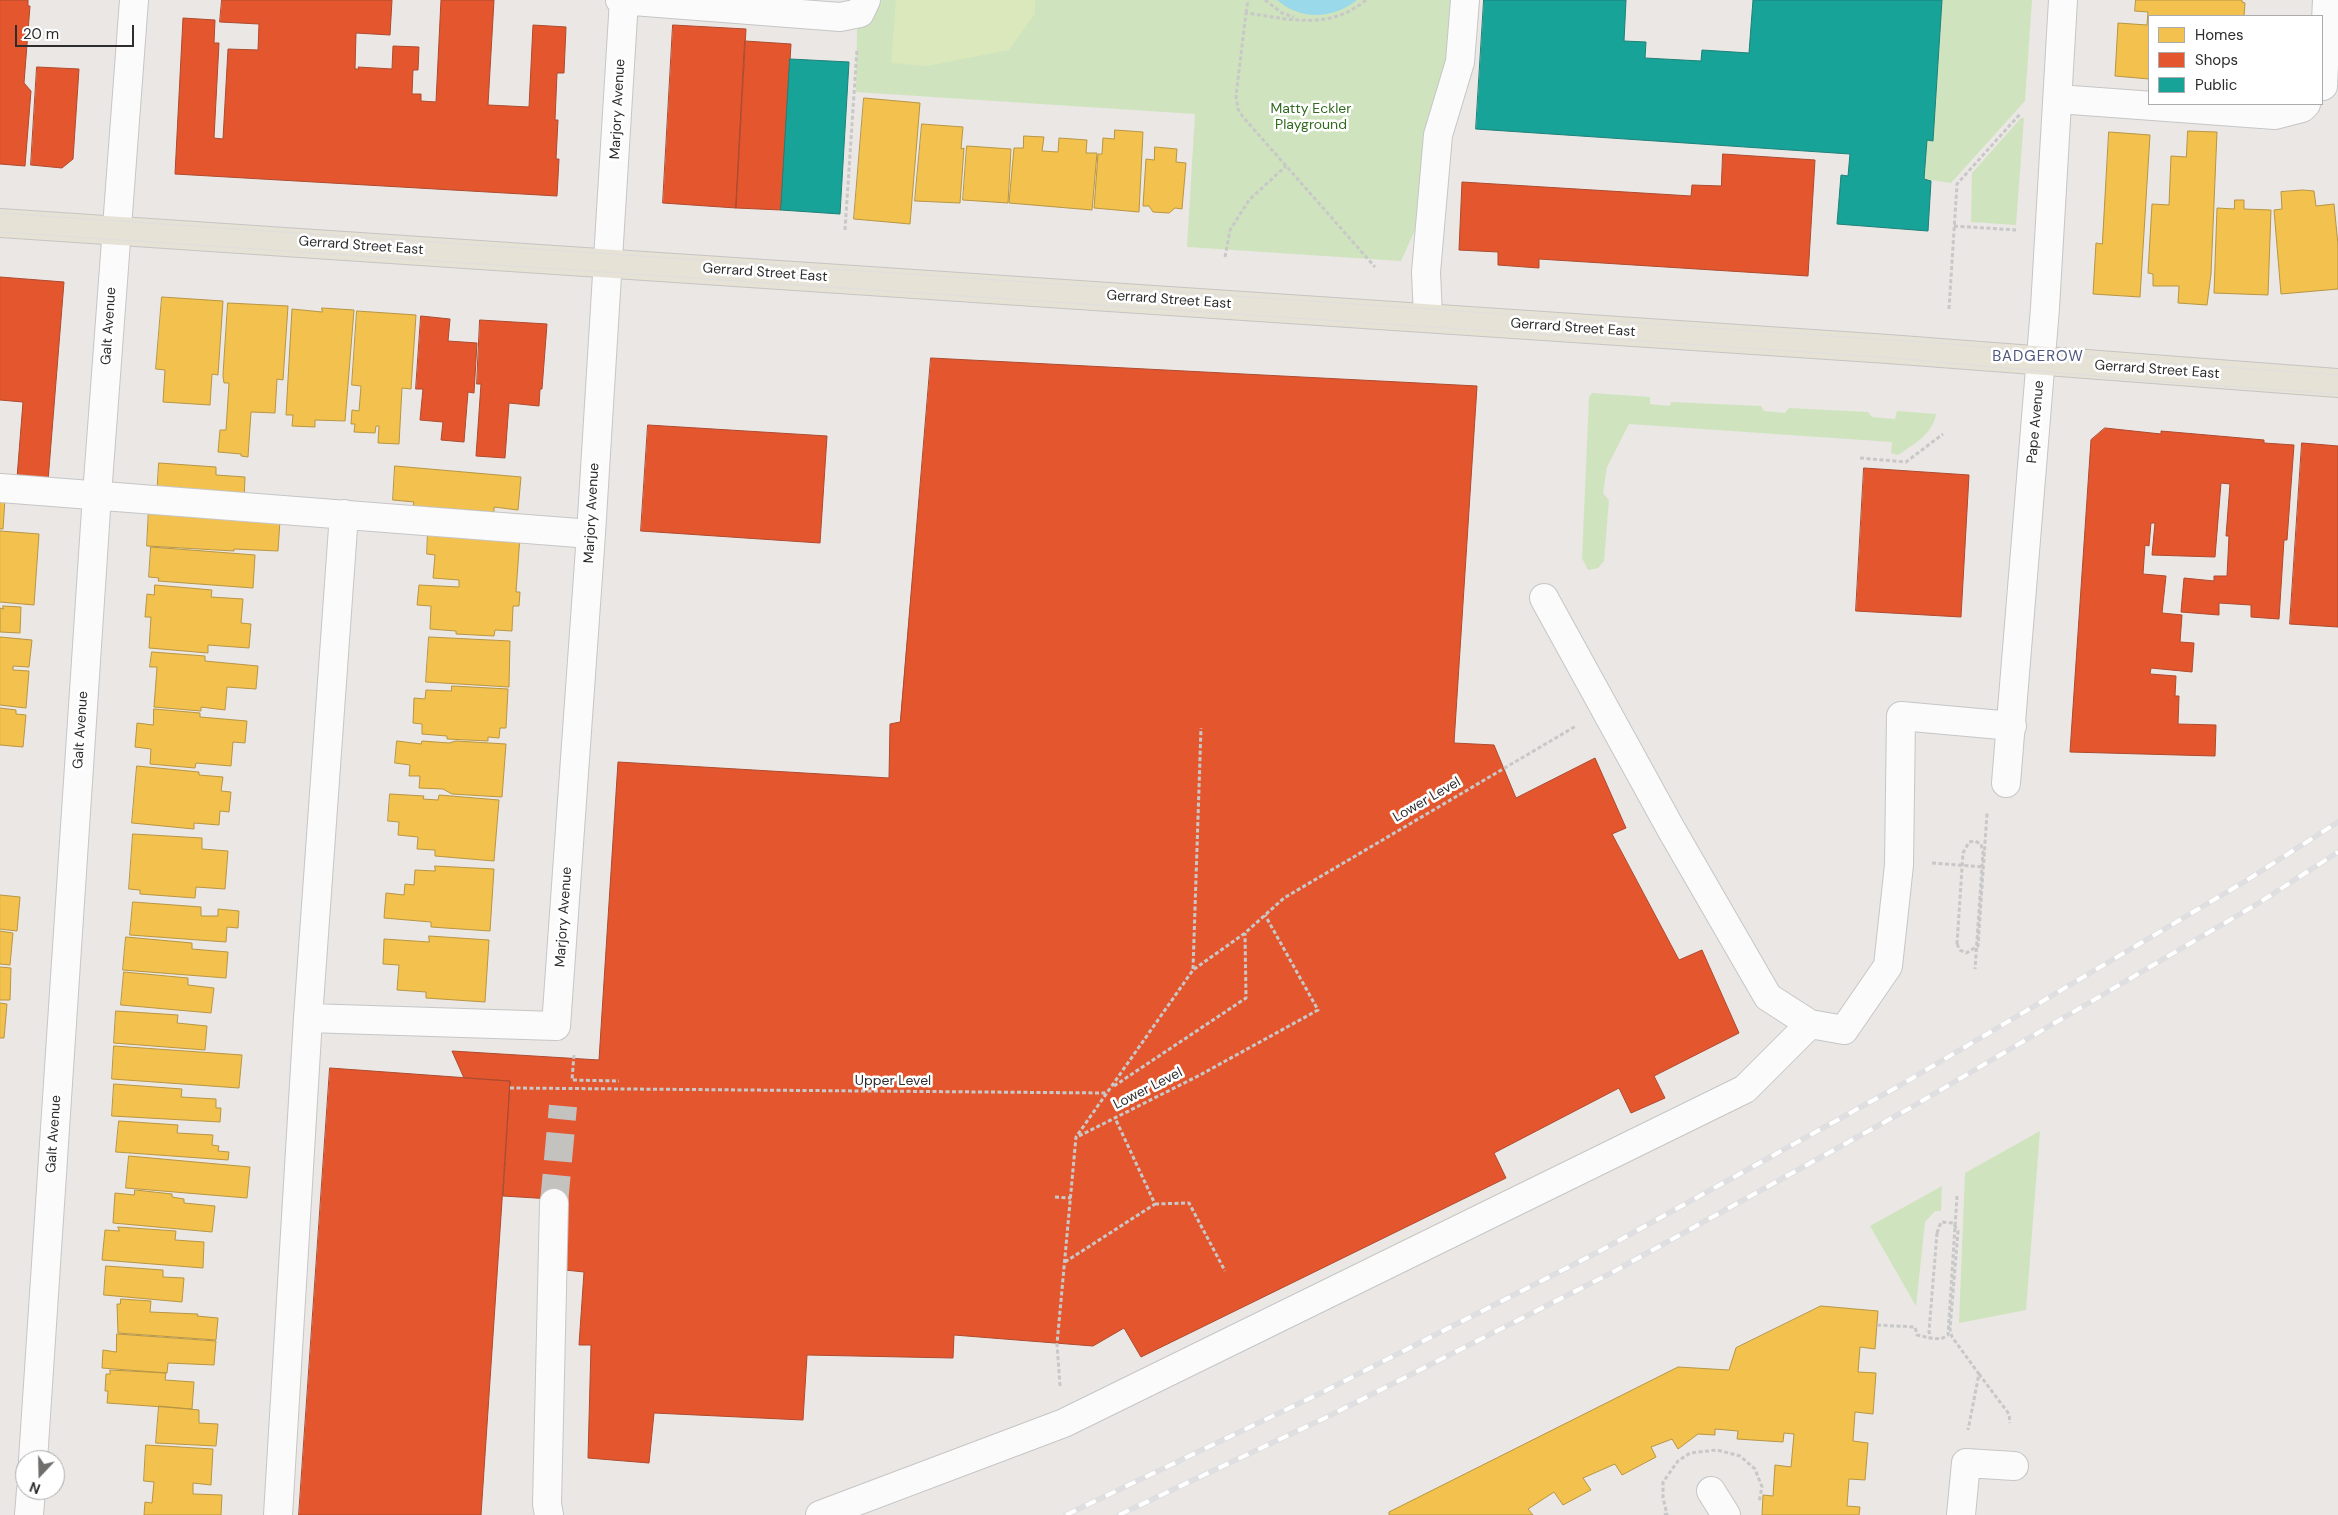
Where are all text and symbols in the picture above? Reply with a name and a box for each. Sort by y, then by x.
scale bar [18,15,136,47]
legend [2148,15,2323,105]
text: 20 m [23,24,59,44]
text: Homes [2195,25,2244,45]
text: Shops [2195,50,2238,70]
street label: Marjory Avenue [607,58,629,160]
text: Public [2195,75,2237,95]
park label: Matty Eckler Playground [1271,101,1351,134]
street label: Gerrard Street East [298,233,424,259]
street label: Gerrard Street East [702,260,828,286]
street label: Galt Avenue [98,286,120,366]
street label: Gerrard Street East [1106,287,1232,313]
street label: Gerrard Street East [1510,315,1636,341]
district label: BADGEROW [1991,348,2085,366]
street label: Gerrard Street East [2094,357,2220,383]
street label: Pape Avenue [2024,380,2048,464]
street label: Marjory Avenue [581,462,603,564]
street label: Galt Avenue [70,690,92,770]
street label: Lower Level [1390,774,1464,826]
street label: Marjory Avenue [552,866,576,968]
street label: Lower Level [1111,1064,1185,1114]
street label: Upper Level [855,1073,931,1089]
street label: Galt Avenue [43,1094,65,1174]
north arrow [15,1450,65,1500]
text: N [27,1478,43,1498]

